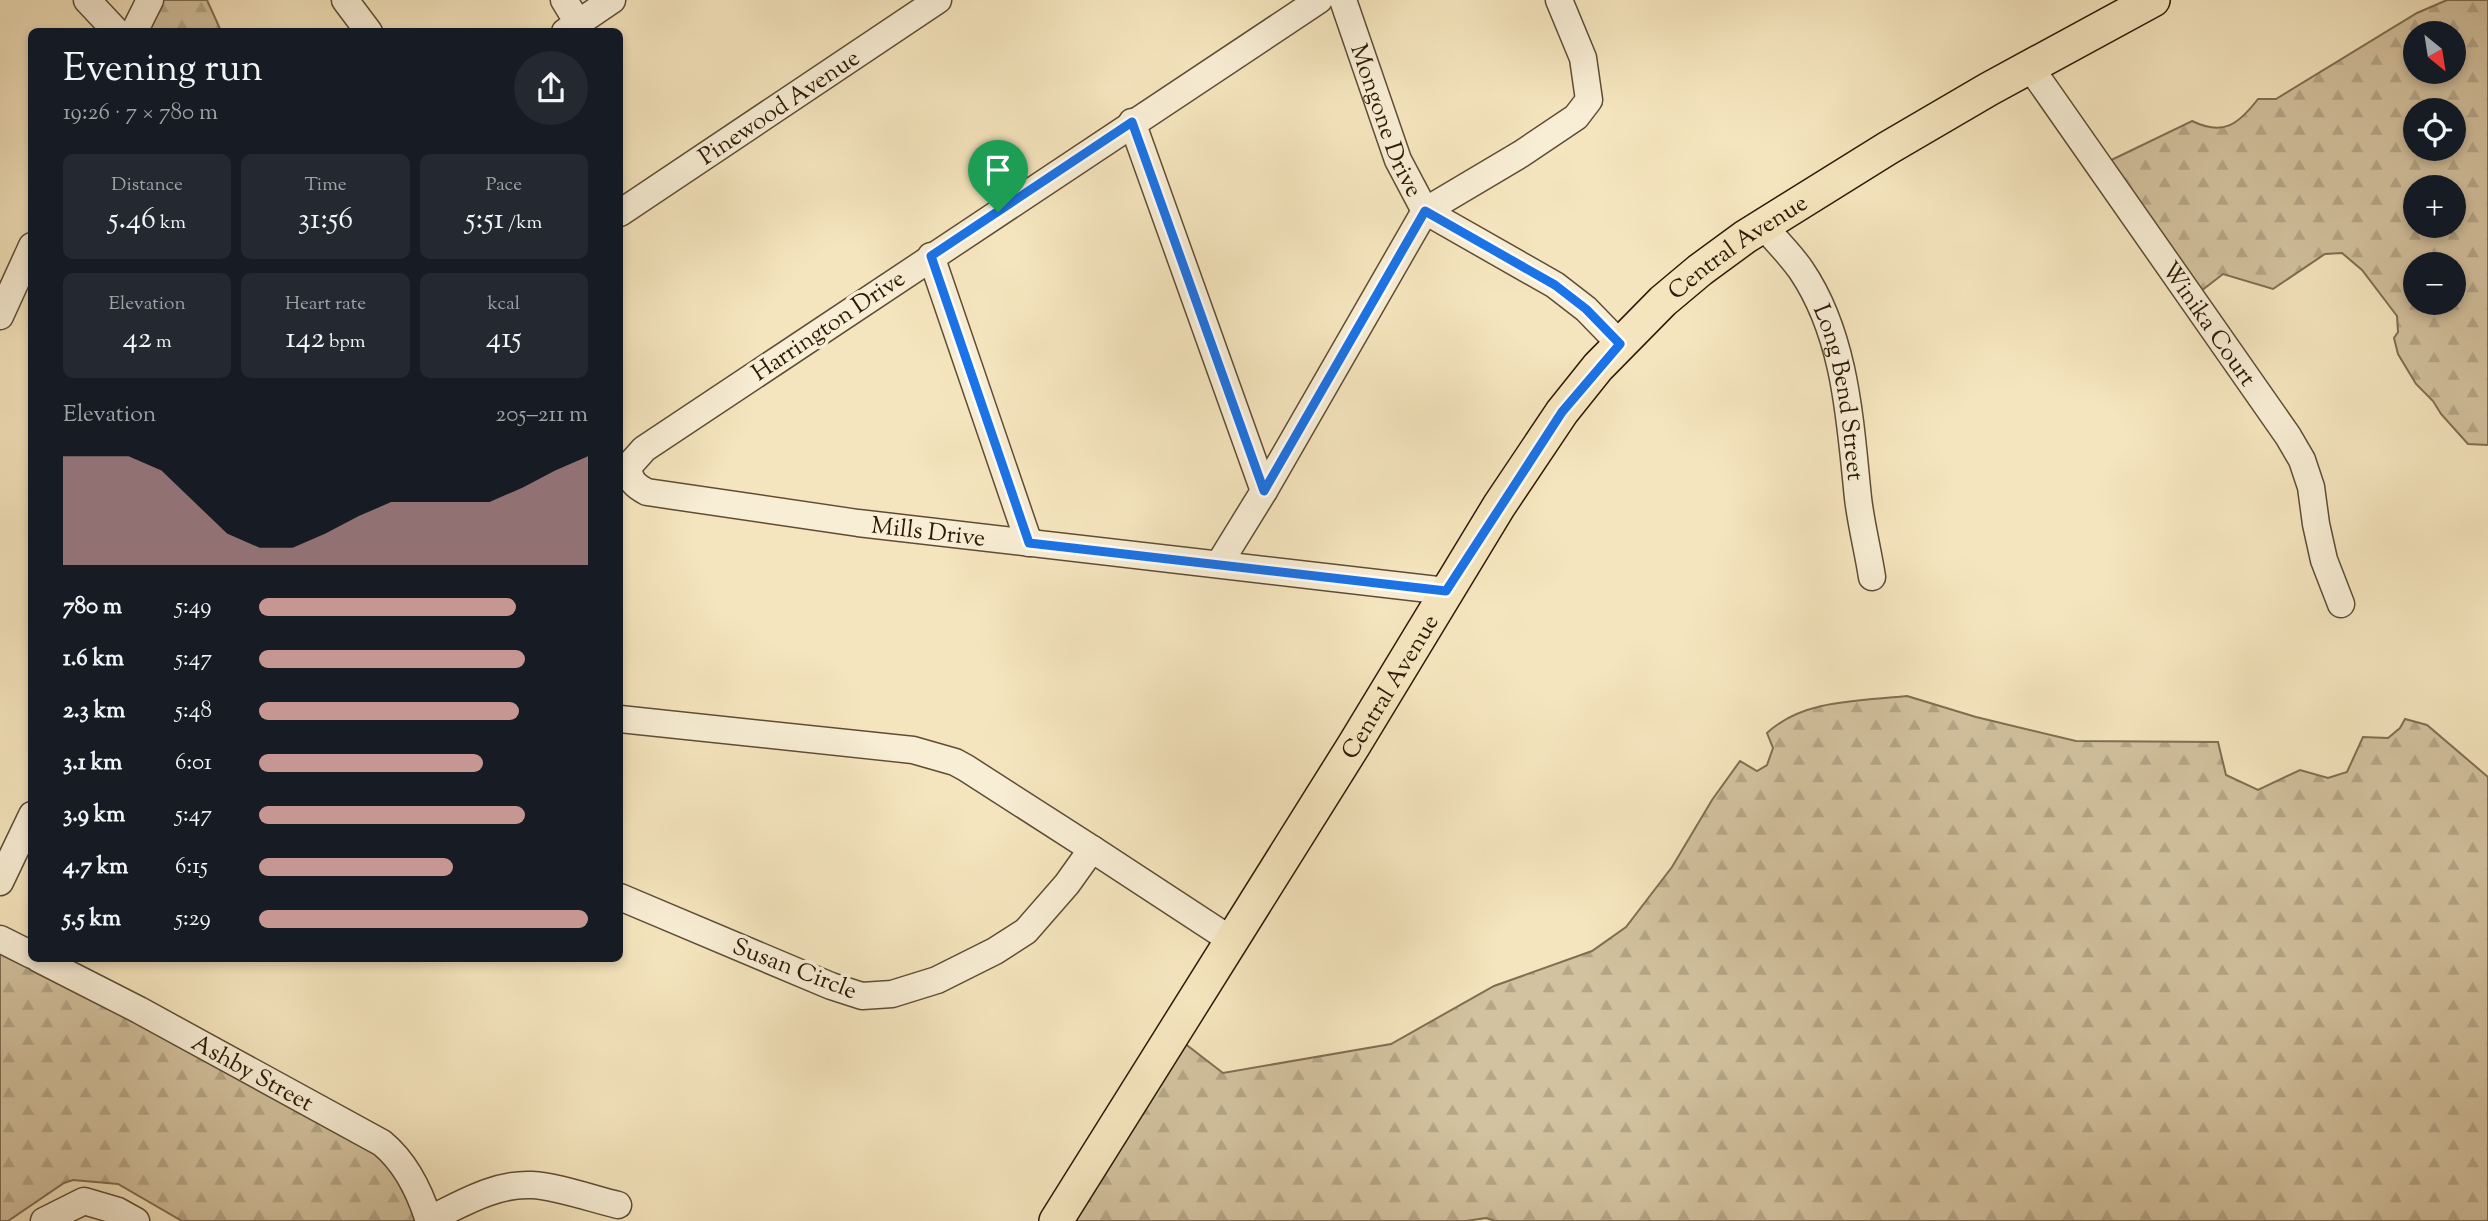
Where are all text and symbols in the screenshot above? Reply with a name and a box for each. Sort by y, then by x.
north arrow [2403,21,2466,84]
map controls [2403,21,2466,315]
street label: Mongone Drive [1340,40,1430,204]
street label: Pinewood Avenue [693,42,867,175]
text: Evening run [63,44,263,98]
button: share [514,51,588,125]
text: 19:26 · 7 × 780 m [63,97,218,130]
button: locate [2403,98,2466,161]
pin [968,140,1028,212]
icon: arrive [979,151,1017,189]
text: Distance [111,172,183,199]
text: Time [304,172,347,199]
text: Pace [486,172,522,199]
button: + [2403,175,2466,238]
street label: Central Avenue [1661,187,1815,309]
text: 5.46 [108,199,156,242]
text: 31:56 [298,199,353,242]
text: 5:51 [465,199,504,242]
text: km [156,210,186,237]
text: /km [504,210,542,237]
button: − [2403,252,2466,315]
street label: Winika Court [2152,255,2263,394]
street label: Harrington Drive [746,263,913,391]
text: Elevation [109,291,186,318]
text: Heart rate [285,291,366,318]
text: kcal [487,291,520,318]
street label: Long Bend Street [1803,299,1871,482]
text: 42 [123,318,152,361]
text: 142 [286,318,325,361]
text: 415 [486,318,522,361]
text: m [152,329,172,356]
text: bpm [325,329,365,356]
text: Elevation [63,399,156,432]
text: 205–211 m [496,399,588,432]
street label: Mills Drive [869,510,987,557]
text: 780 m [63,591,122,624]
text: 5:49 [175,591,211,624]
street label: Central Avenue [1334,609,1448,767]
text: 1.6 km [63,643,124,676]
text: 5:47 [175,643,212,676]
text: 2.3 km [63,695,125,728]
text: 5:48 [175,695,212,728]
text: 3.1 km [63,747,122,780]
text: 6:01 [175,747,212,780]
text: 3.9 km [63,799,125,832]
text: 5:47 [175,799,212,832]
text: 4.7 km [63,851,128,884]
text: 6:15 [175,851,208,884]
text: 5.5 km [63,903,121,936]
text: 5:29 [175,903,211,936]
street label: Susan Circle [727,931,862,1009]
street label: Ashby Street [185,1027,319,1121]

